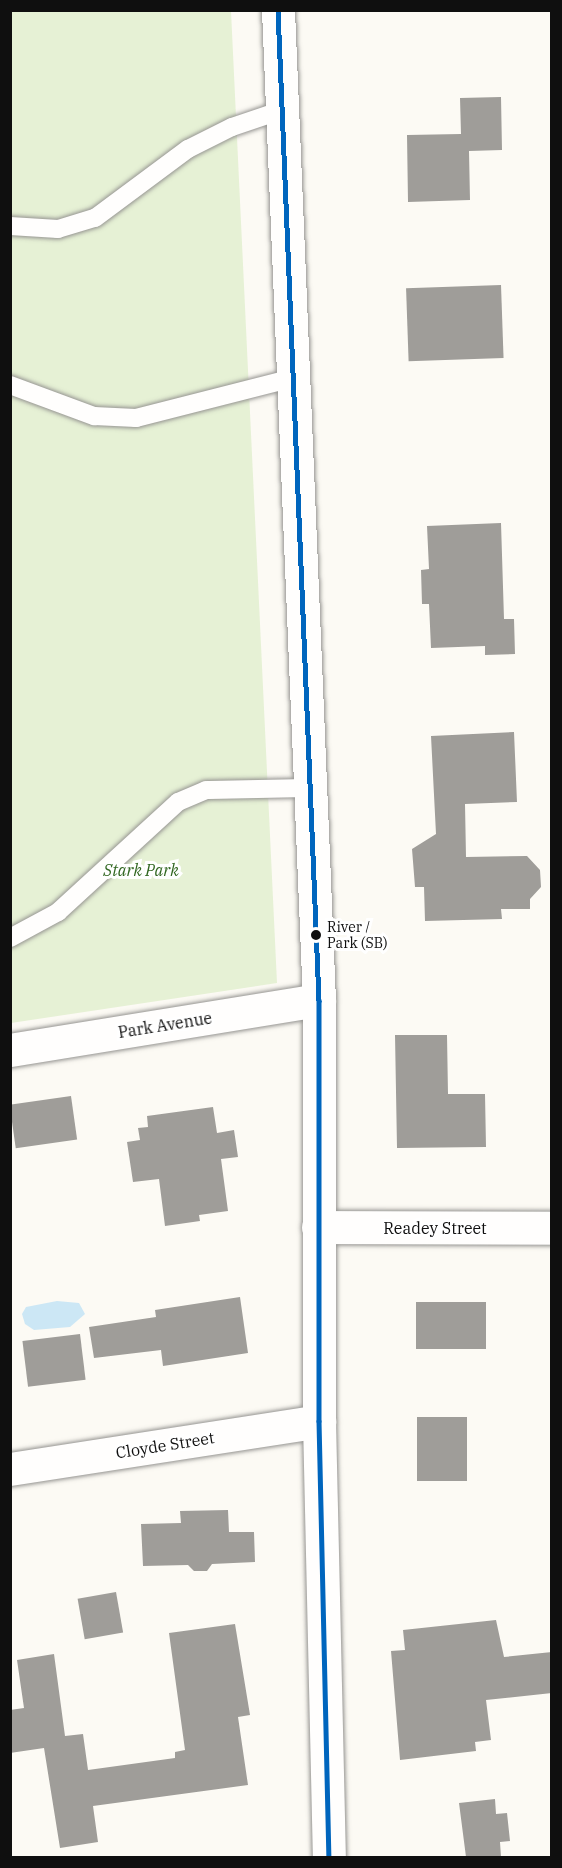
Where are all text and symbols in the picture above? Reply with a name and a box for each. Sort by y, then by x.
park label: Stark Park [103,860,179,880]
place label: River / Park (SB) [327,919,388,952]
marker: River / Park (SB) [310,929,322,941]
street label: Park Avenue [117,1008,213,1042]
street label: Readey Street [383,1218,487,1238]
street label: Cloyde Street [114,1428,216,1462]

